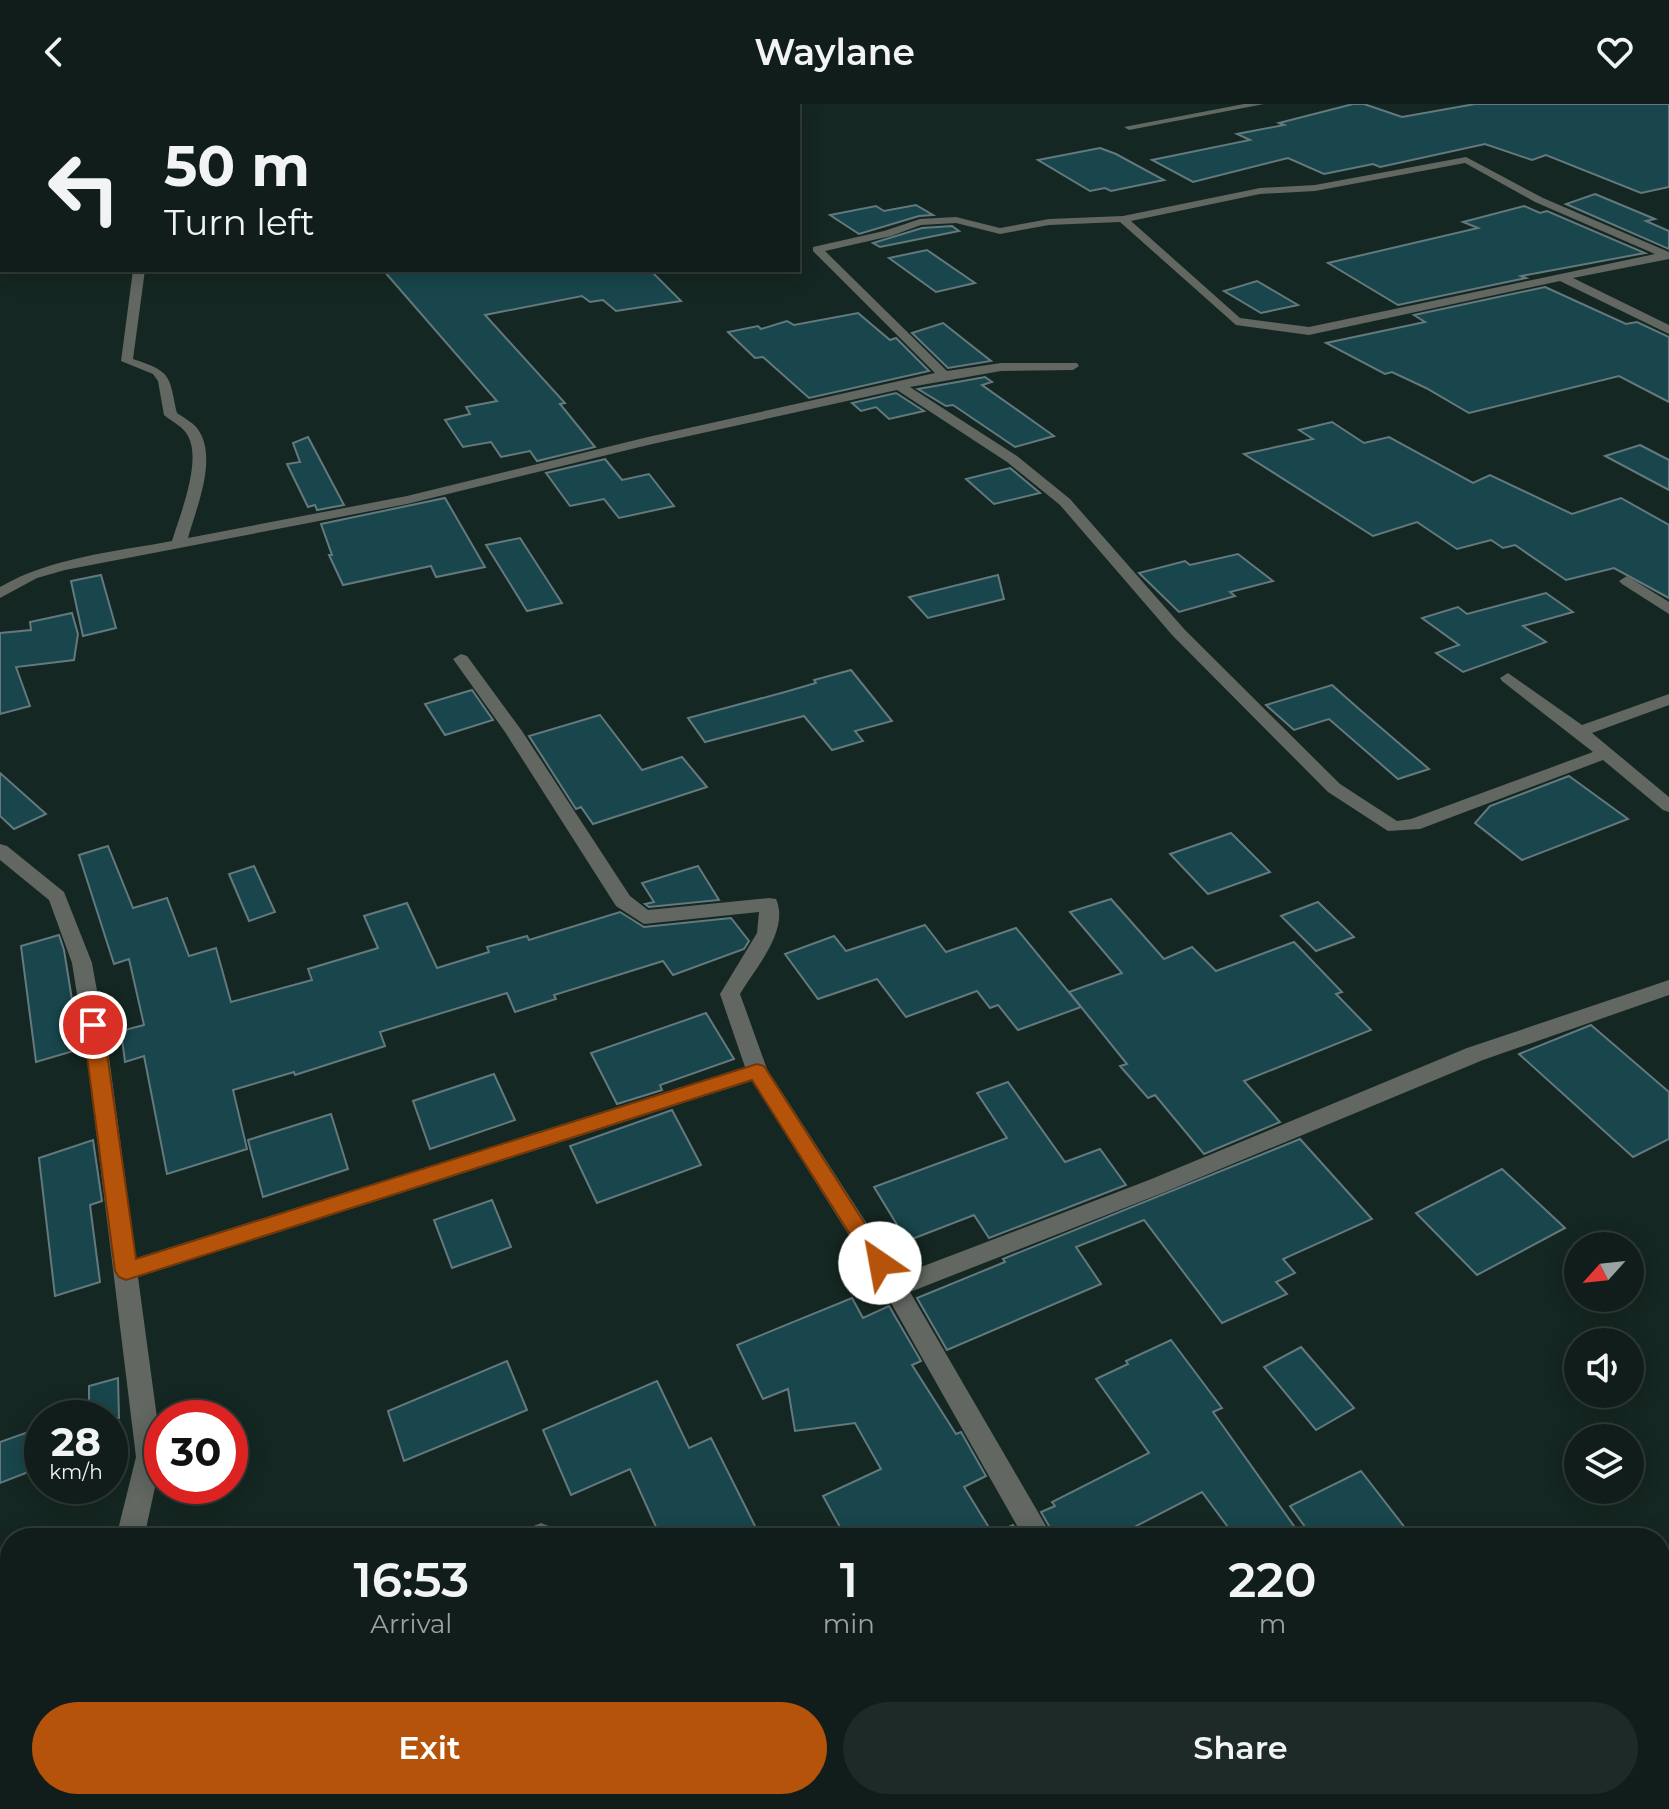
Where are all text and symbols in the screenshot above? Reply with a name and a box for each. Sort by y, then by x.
icon: back [32,30,76,74]
text: Waylane [754,30,915,74]
icon: heart [1593,30,1637,74]
text: 50 m [164,132,310,200]
icon: left [32,136,136,240]
text: Turn left [164,200,315,244]
pin [59,991,127,1059]
icon: arrive [71,1003,115,1047]
position arrow [838,1221,922,1305]
north arrow [1564,1232,1644,1312]
map controls [1564,1232,1644,1504]
button: sound [1564,1328,1644,1408]
speed limit sign: 30 [144,1400,248,1504]
text: 28 [51,1417,101,1466]
button: layers [1564,1424,1644,1504]
text: km/h [49,1460,103,1484]
text: 16:53 [353,1551,469,1609]
text: 1 [840,1551,858,1609]
text: 220 [1228,1551,1317,1609]
text: Arrival [370,1608,452,1640]
text: min [823,1608,875,1640]
text: m [1259,1608,1286,1640]
button: Exit [32,1702,827,1794]
button: Share [843,1702,1638,1794]

